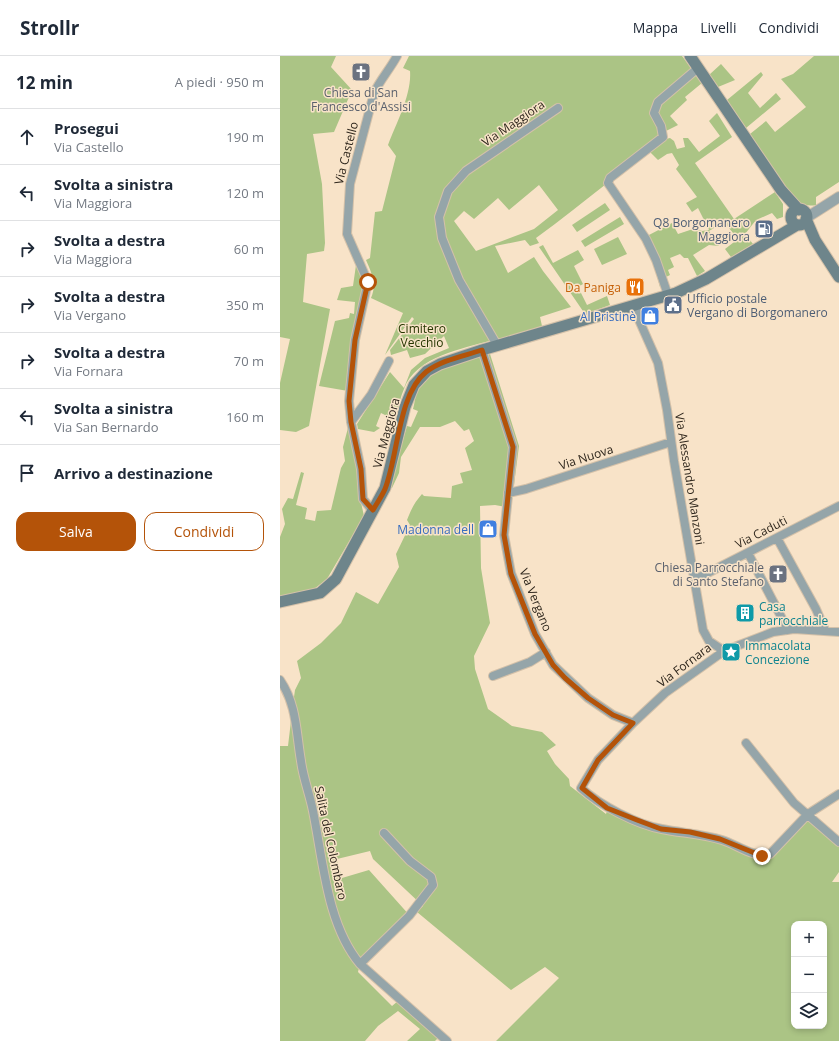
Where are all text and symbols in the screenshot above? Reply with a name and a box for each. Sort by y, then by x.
text: Strollr [20,15,79,41]
text: Mappa [633,18,678,37]
text: Livelli [700,18,736,37]
text: Condividi [758,18,819,37]
church icon: Chiesa di San Francesco d'Assisi [350,61,372,83]
text: 12 min [16,71,73,94]
text: A piedi · 950 m [175,73,264,91]
place label: Chiesa di San Francesco d'Assisi [311,84,411,115]
street label: Via Maggiora [478,96,548,150]
text: Prosegui [54,118,119,138]
street label: Via Castello [330,120,362,186]
icon: ahead [16,126,38,148]
text: 190 m [226,128,264,146]
text: Via Castello [54,138,124,156]
text: Svolta a sinistra [54,174,173,194]
icon: left [16,182,38,204]
text: 120 m [226,184,264,202]
text: Via Maggiora [54,194,132,212]
place label: Q8 Borgomanero Maggiora [653,214,750,245]
fuel station icon: Q8 Borgomanero Maggiora [753,218,775,240]
text: Svolta a destra [54,230,165,250]
icon: right [16,238,38,260]
text: 60 m [234,240,264,258]
text: Via Maggiora [54,250,132,268]
route start [359,273,377,291]
restaurant icon: Da Paniga [624,276,646,298]
place label: Da Paniga [565,279,621,296]
text: Svolta a destra [54,286,165,306]
place label: Ufficio postale Vergano di Borgomanero [687,290,828,321]
icon: right [16,294,38,316]
public building icon: Ufficio postale Vergano di Borgomanero [662,294,684,316]
text: 350 m [226,296,264,314]
shop icon: Al Pristinè [639,305,661,327]
text: Via Vergano [54,306,126,324]
place label: Al Pristinè [580,308,636,325]
park label: Cimitero Vecchio [398,320,446,351]
text: Svolta a destra [54,342,165,362]
icon: right [16,350,38,372]
text: 70 m [234,352,264,370]
text: Via Fornara [54,362,123,380]
street label: Via Maggiora [368,396,404,470]
text: Svolta a sinistra [54,398,173,418]
icon: left [16,406,38,428]
text: 160 m [226,408,264,426]
street label: Via Alessandro Manzoni [671,412,709,546]
text: Via San Bernardo [54,418,159,436]
street label: Via Nuova [557,440,615,474]
icon: arrive [16,462,38,484]
text: Arrivo a destinazione [54,463,213,483]
button: Salva [16,512,136,551]
button: Condividi [144,512,264,551]
street label: Via Caduti [732,512,790,552]
shop icon: Madonna dell [477,518,499,540]
place label: Madonna dell [397,521,474,538]
place label: Chiesa Parrocchiale di Santo Stefano [655,559,764,590]
church icon: Chiesa Parrocchiale di Santo Stefano [767,563,789,585]
street label: Via Vergano [516,566,556,634]
place label: Casa parrocchiale [759,598,829,629]
building icon: Casa parrocchiale [734,602,756,624]
place label: Immacolata Concezione [745,637,811,668]
street label: Via Fornara [653,639,715,691]
place icon: Immacolata Concezione [720,641,742,663]
street label: Salita del Colombaro [311,785,351,901]
route end [753,847,771,865]
map controls [791,921,827,1029]
button: + [791,921,827,957]
button: − [791,957,827,993]
button: layers [791,993,827,1029]

